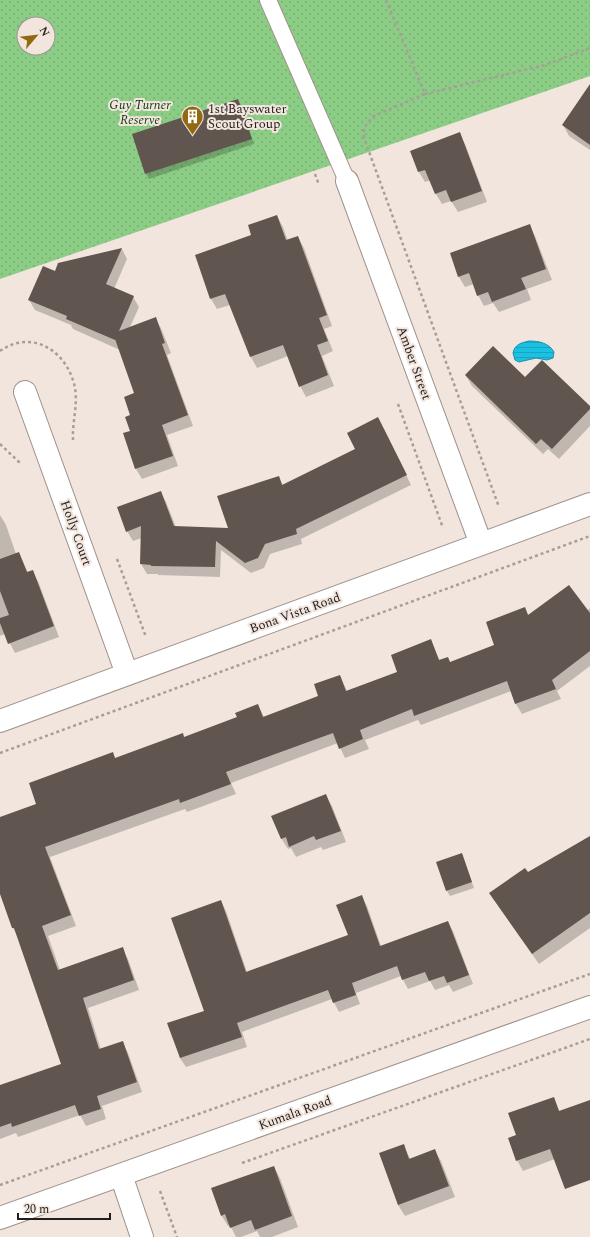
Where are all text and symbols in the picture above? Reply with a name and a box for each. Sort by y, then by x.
north arrow [16,16,56,56]
text: N [35,24,54,40]
park label: Guy Turner Reserve [109,95,171,130]
place label: 1st Bayswater Scout Group [208,99,287,134]
building icon: 1st Bayswater Scout Group [179,103,205,136]
street label: Amber Street [391,323,437,403]
street label: Holly Court [55,498,97,569]
street label: Bona Vista Road [247,587,343,639]
street label: Kumala Road [256,1091,334,1135]
scale bar [18,1195,110,1221]
text: 20 m [24,1200,49,1219]

